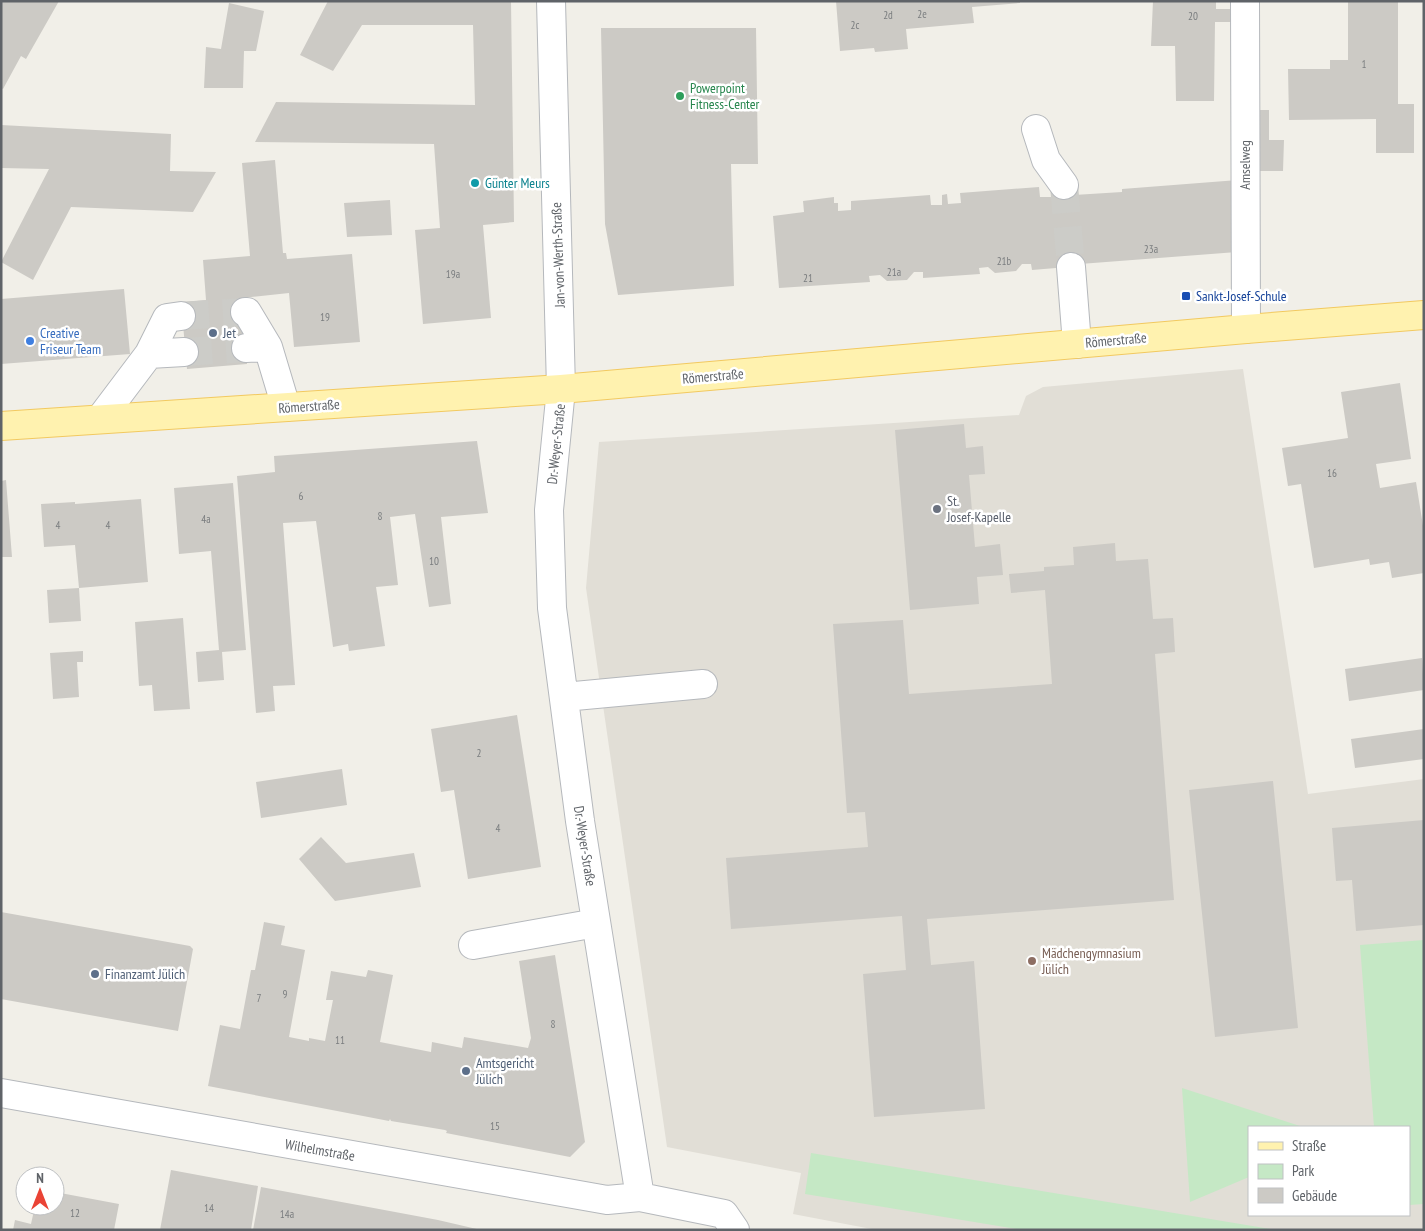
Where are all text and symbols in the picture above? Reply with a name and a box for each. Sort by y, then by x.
house number: 2e [917,7,927,21]
house number: 2d [883,8,893,22]
house number: 20 [1188,9,1198,23]
house number: 2c [851,18,860,32]
house number: 1 [1362,57,1367,71]
place label: Powerpoint Fitness-Center [690,79,760,113]
marker: Powerpoint Fitness-Center [674,90,686,102]
street label: Amselweg [1236,140,1254,190]
place label: Günter Meurs [485,174,550,192]
marker: Günter Meurs [469,177,481,189]
street label: Jan-von-Werth-Straße [547,202,569,309]
house number: 23a [1144,242,1158,256]
house number: 21b [997,254,1012,268]
house number: 21a [887,265,901,279]
house number: 19a [446,267,460,281]
house number: 21 [803,271,813,285]
place label: Sankt-Josef-Schule [1196,287,1287,305]
marker: Sankt-Josef-Schule [1180,290,1192,302]
house number: 19 [320,310,330,324]
place label: Creative Friseur Team [40,324,101,358]
place label: Jet [222,324,236,342]
marker: Jet [207,327,219,339]
street label: Römerstraße [1085,328,1148,352]
marker: Creative Friseur Team [24,335,36,347]
street label: Römerstraße [682,364,745,388]
street label: Römerstraße [278,395,341,417]
street label: Dr.-Weyer-Straße [543,403,569,485]
house number: 16 [1327,466,1337,480]
house number: 6 [299,489,304,503]
place label: St. Josef-Kapelle [946,492,1011,526]
marker: St. Josef-Kapelle [931,503,943,515]
house number: 8 [378,509,383,523]
house number: 4a [201,512,211,526]
house number: 4 [56,518,61,532]
house number: 4 [106,518,111,532]
house number: 10 [429,554,439,568]
house number: 2 [477,746,482,760]
street label: Dr.-Weyer-Straße [570,805,600,888]
house number: 4 [496,821,501,835]
place label: Mädchengymnasium Jülich [1041,944,1141,978]
marker: Mädchengymnasium Jülich [1026,955,1038,967]
place label: Finanzamt Jülich [105,965,185,983]
marker: Finanzamt Jülich [89,968,101,980]
house number: 9 [283,987,288,1001]
house number: 7 [257,991,262,1005]
house number: 8 [551,1017,556,1031]
house number: 11 [335,1033,345,1047]
place label: Amtsgericht Jülich [475,1054,534,1088]
marker: Amtsgericht Jülich [460,1065,472,1077]
house number: 15 [490,1119,500,1133]
legend [1248,1126,1410,1216]
street label: Wilhelmstraße [284,1135,357,1165]
text: Straße [1292,1136,1326,1155]
text: Park [1292,1161,1314,1180]
north arrow [15,1166,65,1216]
text: N [36,1169,44,1187]
text: Gebäude [1292,1186,1337,1205]
house number: 14 [204,1201,214,1215]
house number: 12 [70,1206,80,1220]
house number: 14a [280,1207,294,1221]

